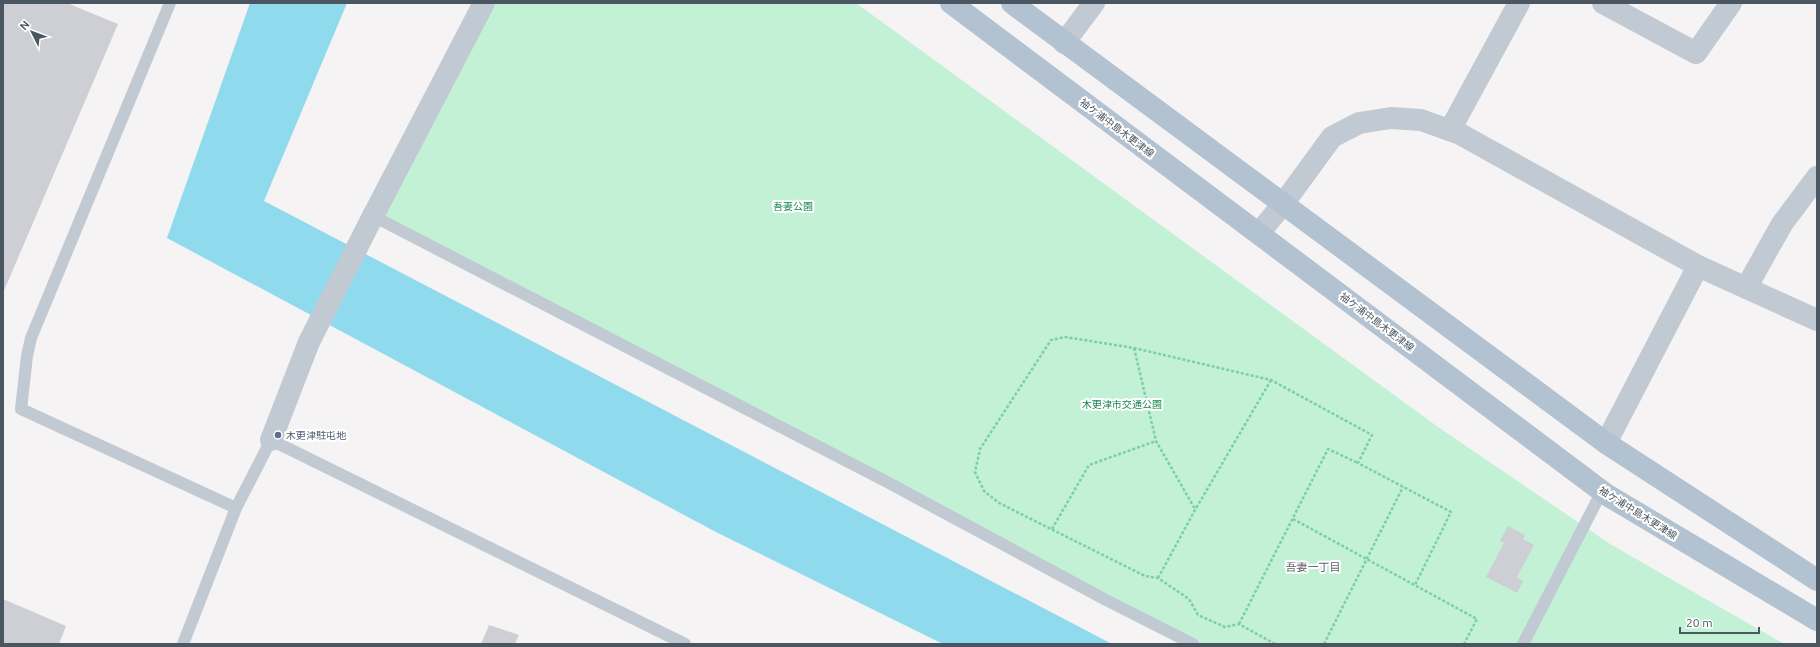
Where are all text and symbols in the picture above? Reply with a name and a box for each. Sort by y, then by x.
north arrow [12,12,52,52]
text: N [17,18,32,32]
street label: 袖ケ浦中島木更津線 [1078,97,1156,159]
park label: 吾妻公園 [773,201,813,212]
street label: 袖ケ浦中島木更津線 [1338,291,1416,353]
park label: 木更津市交通公園 [1082,399,1162,410]
marker: 木更津駐屯地 [273,430,283,440]
place label: 木更津駐屯地 [286,430,347,441]
street label: 袖ケ浦中島木更津線 [1597,484,1679,542]
district label: 吾妻一丁目 [1286,561,1341,573]
scale bar [1680,609,1759,635]
text: 20 m [1686,616,1713,629]

